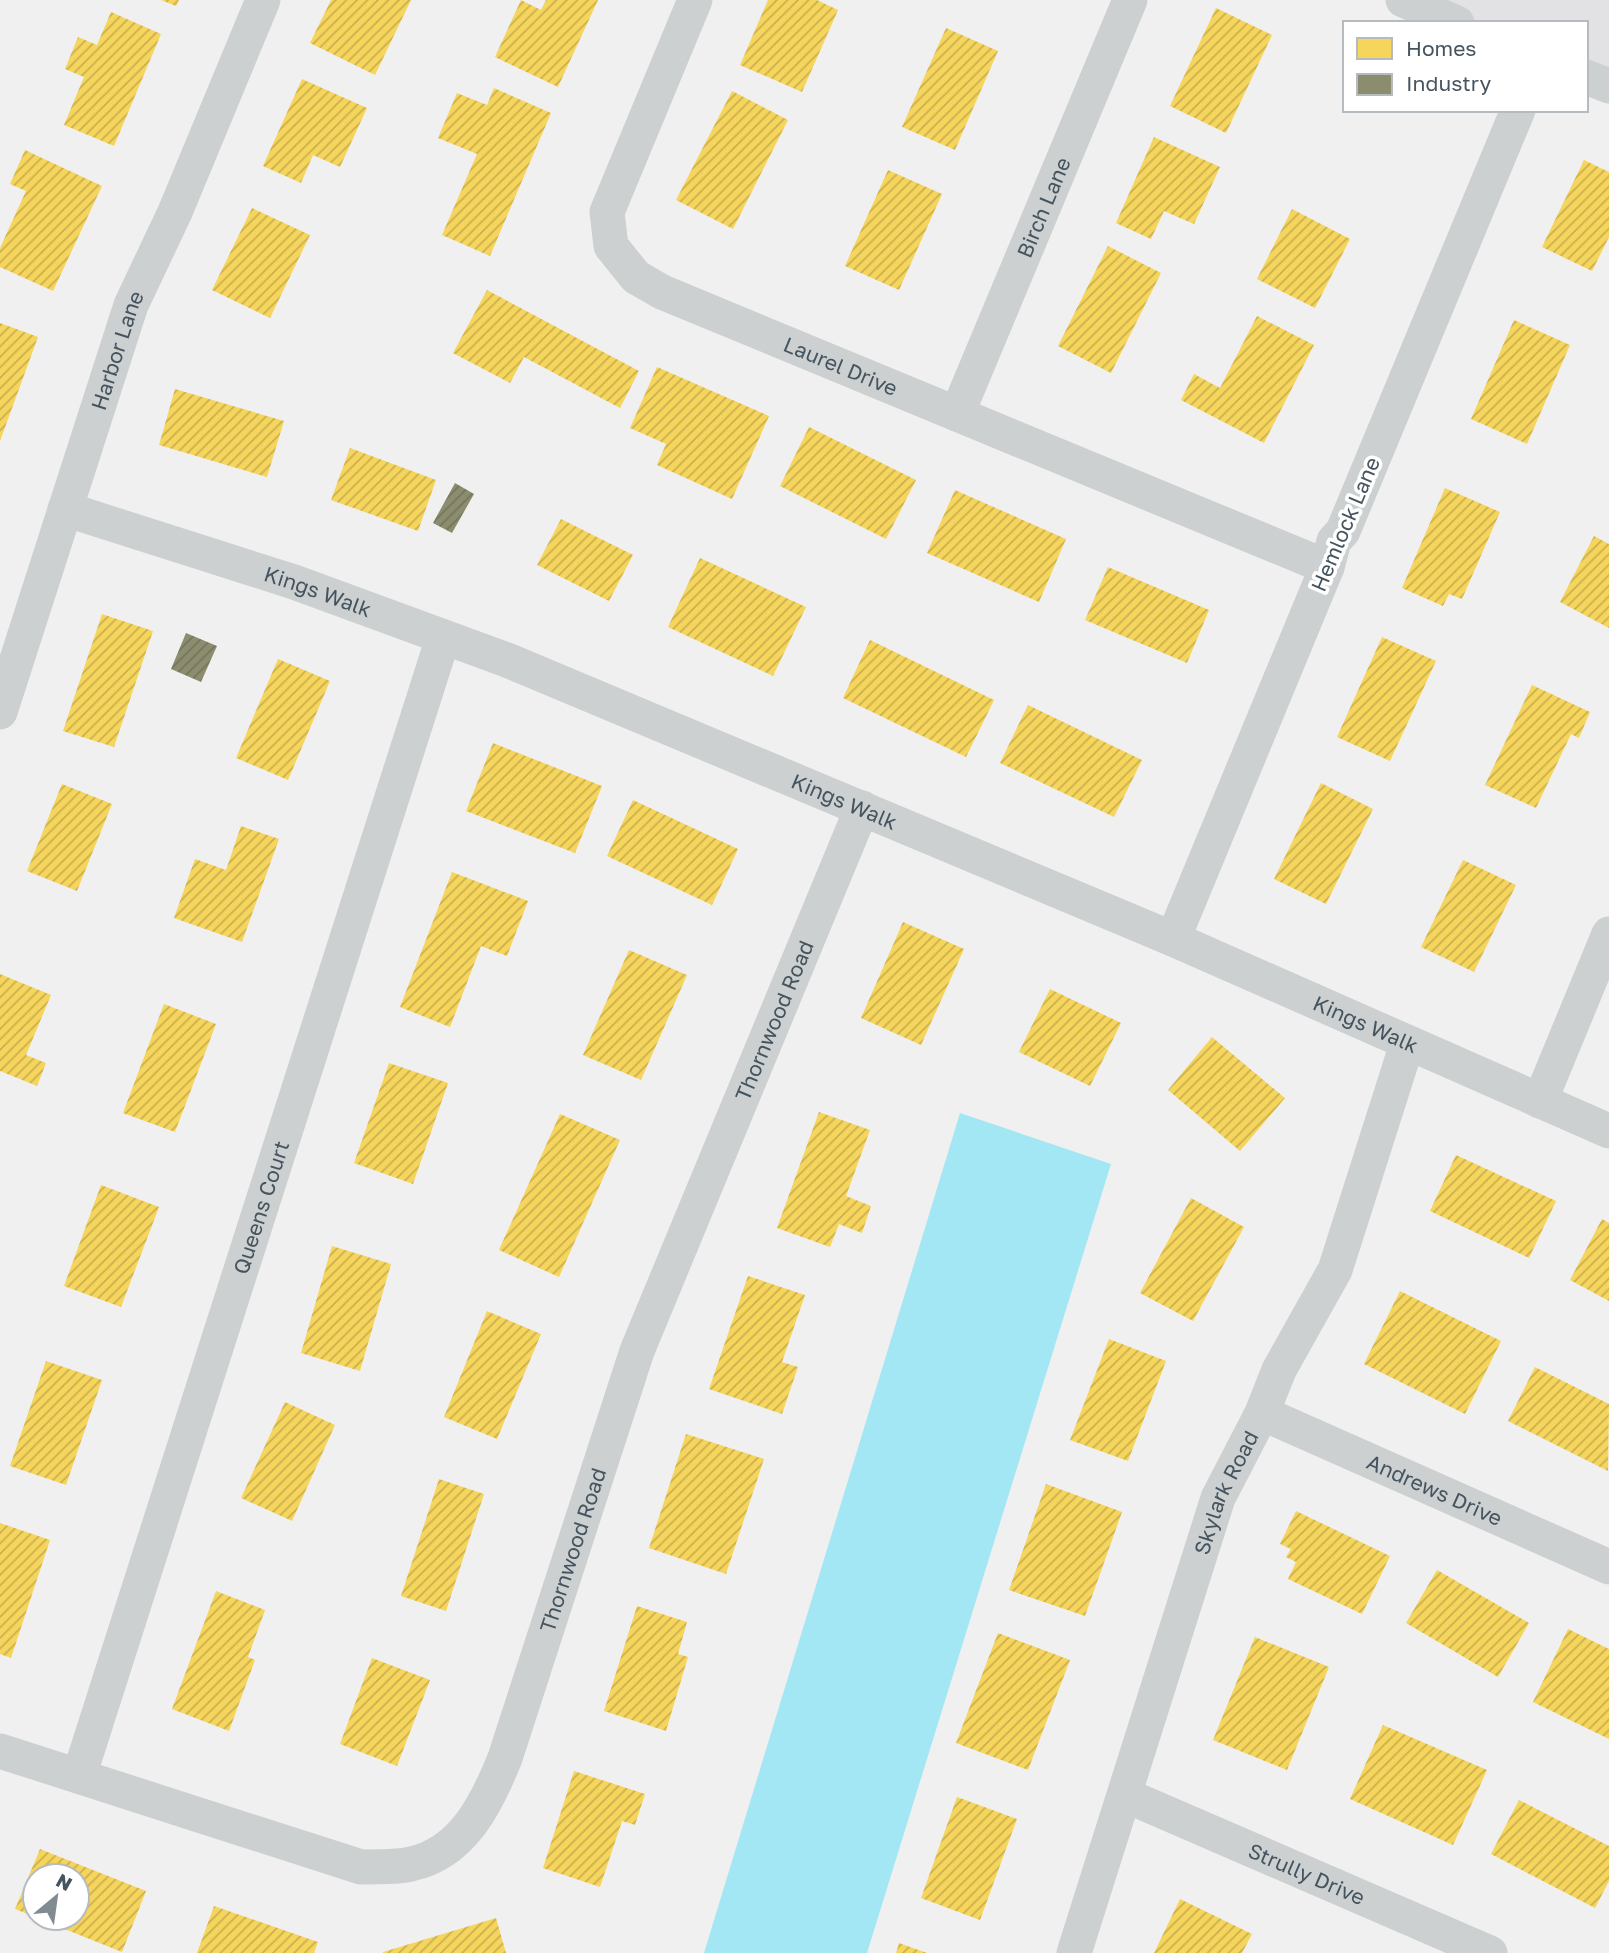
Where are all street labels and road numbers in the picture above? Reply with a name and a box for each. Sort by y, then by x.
street label: Birch Lane [1011,153,1076,261]
street label: Harbor Lane [85,286,149,413]
street label: Laurel Drive [780,331,902,401]
street label: Hemlock Lane [1305,453,1385,595]
street label: Kings Walk [261,560,375,622]
street label: Kings Walk [788,768,901,835]
street label: Thornwood Road [729,936,819,1104]
street label: Kings Walk [1309,989,1423,1058]
street label: Queens Court [227,1137,294,1277]
street label: Skylark Road [1188,1426,1264,1558]
street label: Andrews Drive [1363,1448,1506,1531]
street label: Thornwood Road [534,1465,611,1635]
street label: Strully Drive [1244,1837,1369,1910]

